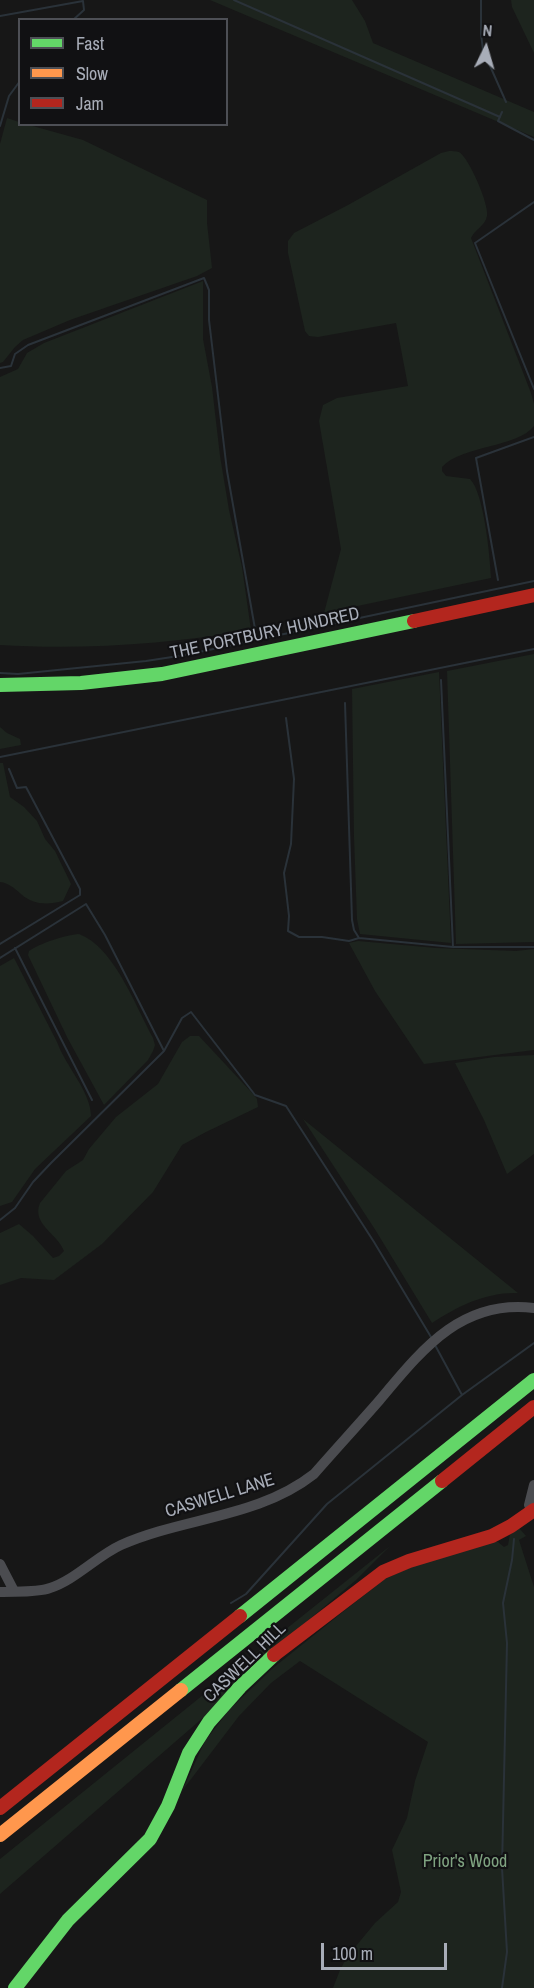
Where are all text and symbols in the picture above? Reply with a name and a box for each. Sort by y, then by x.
legend [18,18,228,126]
north arrow [456,18,516,78]
text: N [482,19,493,41]
text: Fast [76,31,104,56]
text: Slow [76,61,108,86]
text: Jam [76,91,104,116]
street label: THE PORTBURY HUNDRED [168,603,362,665]
street label: CASWELL LANE [163,1469,277,1523]
street label: CASWELL HILL [199,1618,291,1708]
park label: Prior's Wood [423,1851,507,1873]
scale bar [324,1931,450,1969]
text: 100 m [332,1941,373,1966]

